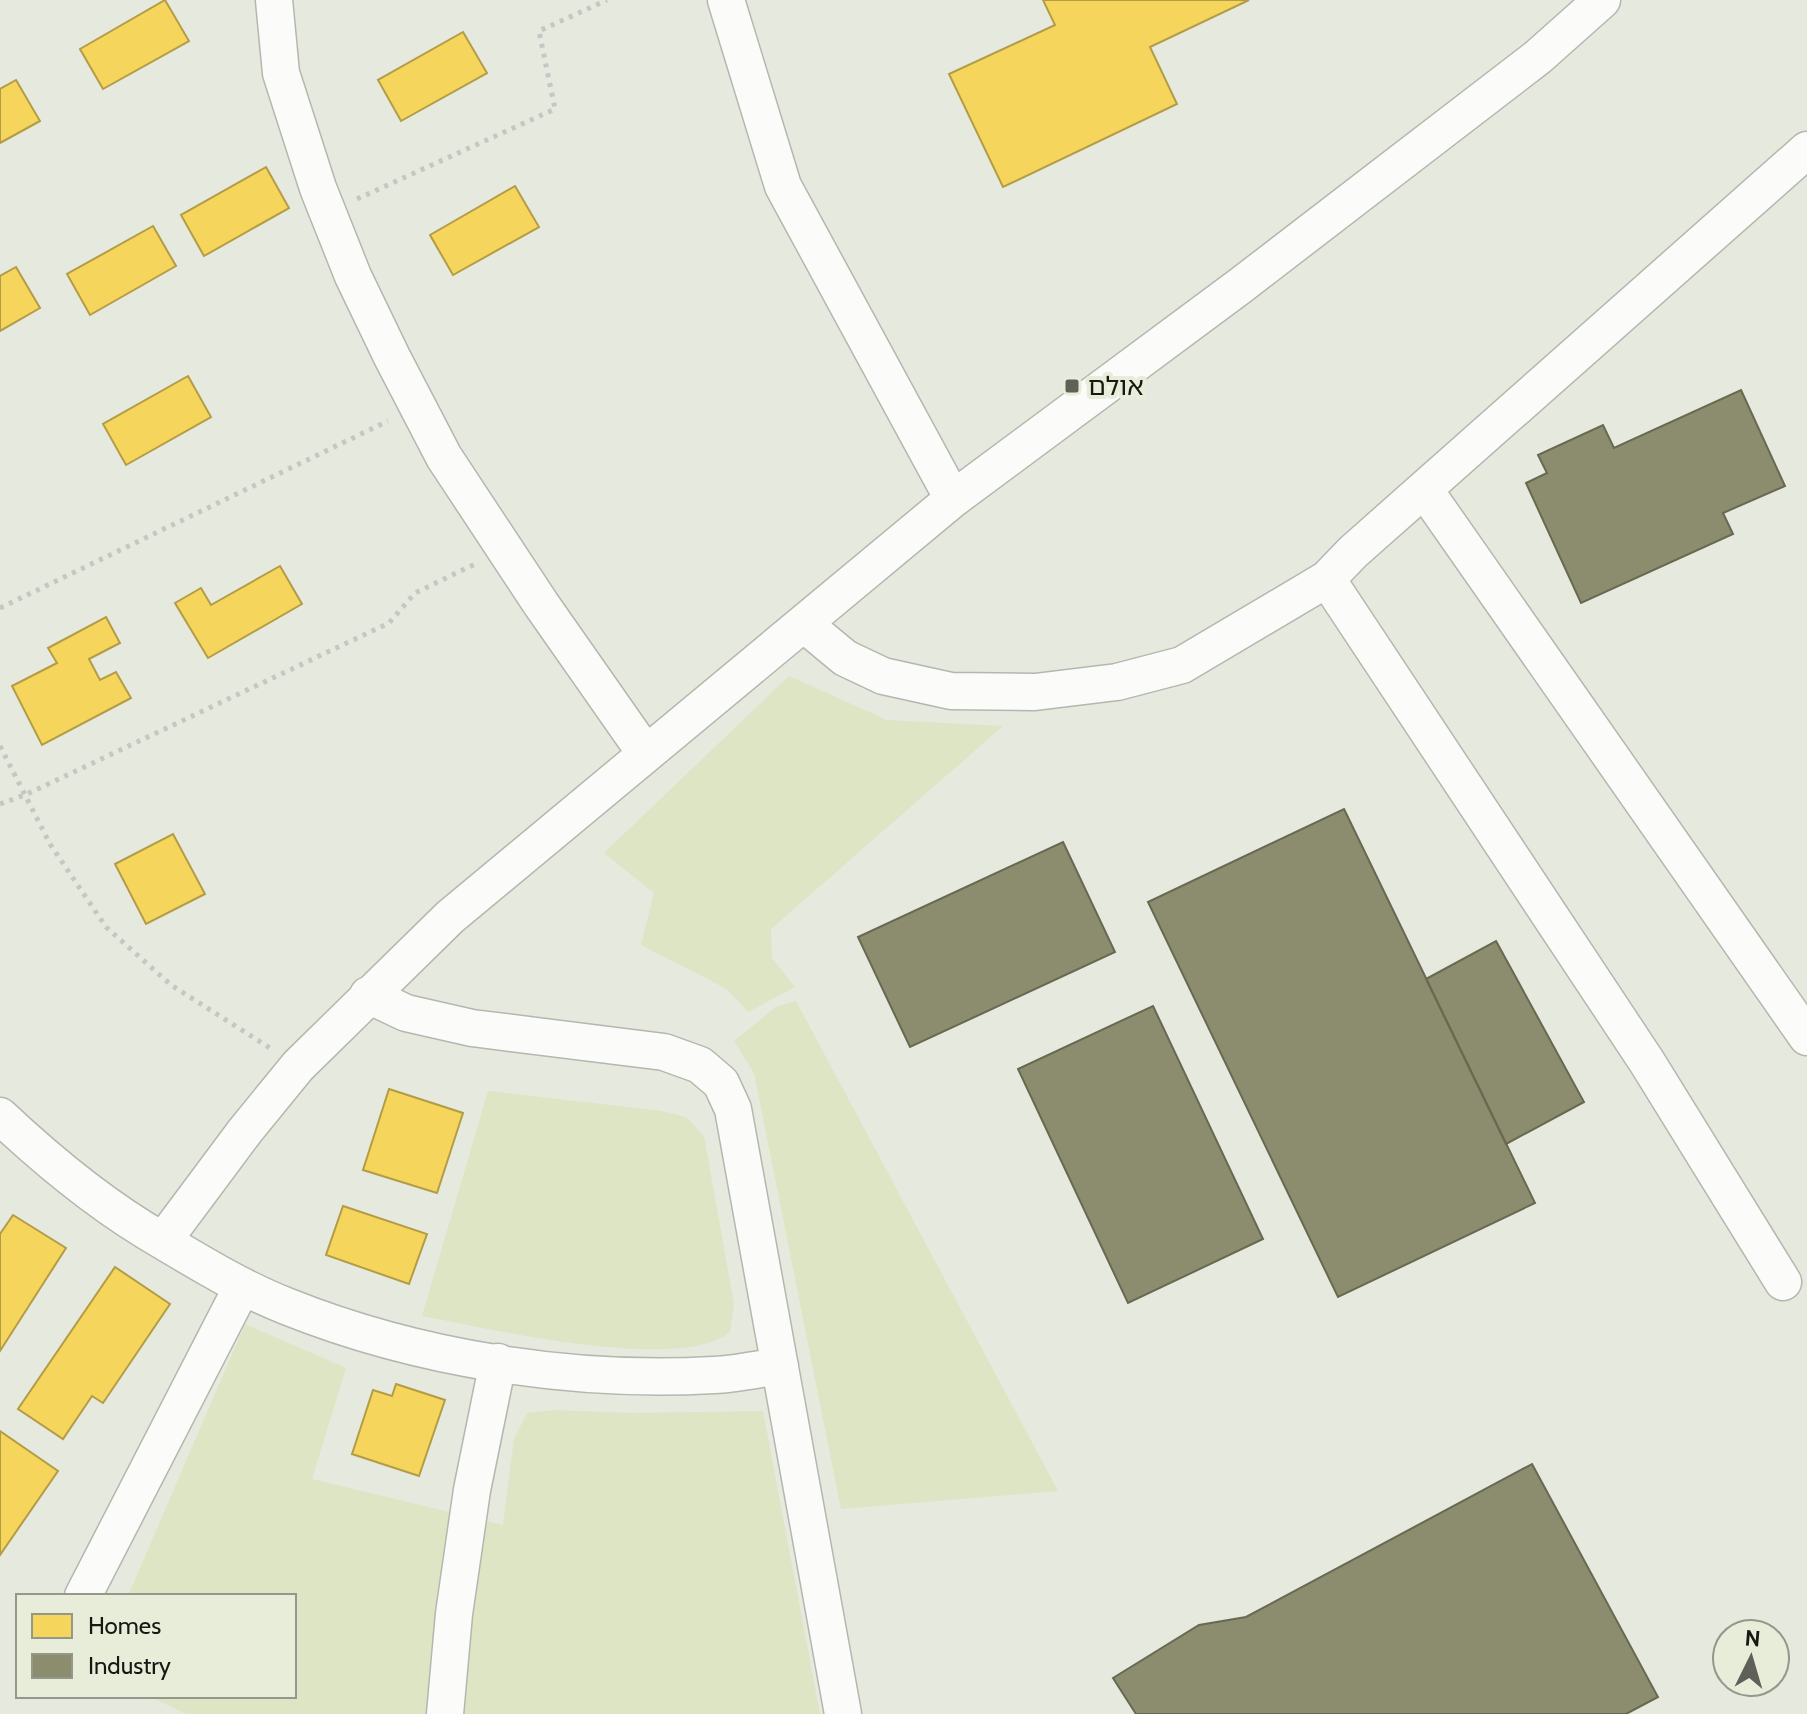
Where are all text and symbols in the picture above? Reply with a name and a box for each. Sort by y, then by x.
place label: אולם [1088,370,1144,402]
marker: אולם [1063,377,1081,395]
legend [16,1594,296,1698]
text: Homes [88,1611,161,1640]
north arrow [1711,1618,1791,1698]
text: N [1744,1624,1762,1653]
text: Industry [88,1651,171,1680]

